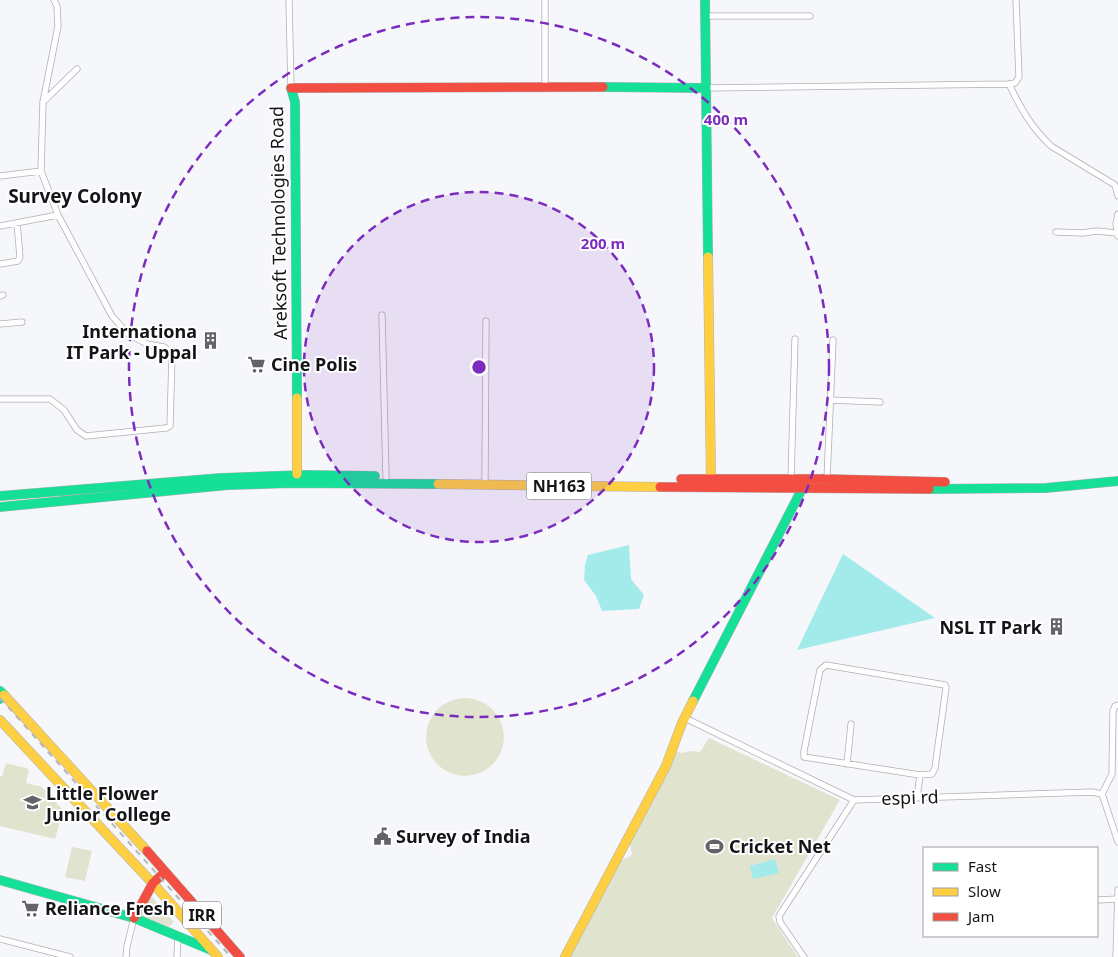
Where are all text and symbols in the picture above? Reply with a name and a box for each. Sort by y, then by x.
street label: Areksoft Technologies Road [264,106,292,340]
text: 400 m [704,109,748,129]
district label: Survey Colony [8,183,142,209]
text: 200 m [581,233,625,253]
place label: Internationa IT Park - Uppal [66,319,197,364]
building icon: Internationa IT Park - Uppal [201,331,221,351]
place label: Cine Polis [271,352,357,376]
supermarket icon: Cine Polis [247,354,267,374]
centre of rings [470,358,488,376]
road number: NH163 [526,472,592,500]
place label: NSL IT Park [939,615,1043,639]
building icon: NSL IT Park [1046,617,1066,637]
place label: Little Flower Junior College [44,781,171,826]
street label: espi rd [881,784,939,810]
school or university icon: Little Flower Junior College [22,793,42,813]
place label: Survey of India [396,824,530,848]
public building icon: Survey of India [372,826,392,846]
place label: Cricket Net [729,834,831,858]
sports icon: Cricket Net [705,836,725,856]
legend [923,847,1098,937]
text: Fast [968,856,997,876]
text: Slow [968,881,1001,901]
place label: Reliance Fresh [45,896,175,920]
supermarket icon: Reliance Fresh [21,898,41,918]
road number: IRR [183,902,221,928]
text: Jam [966,906,995,926]

